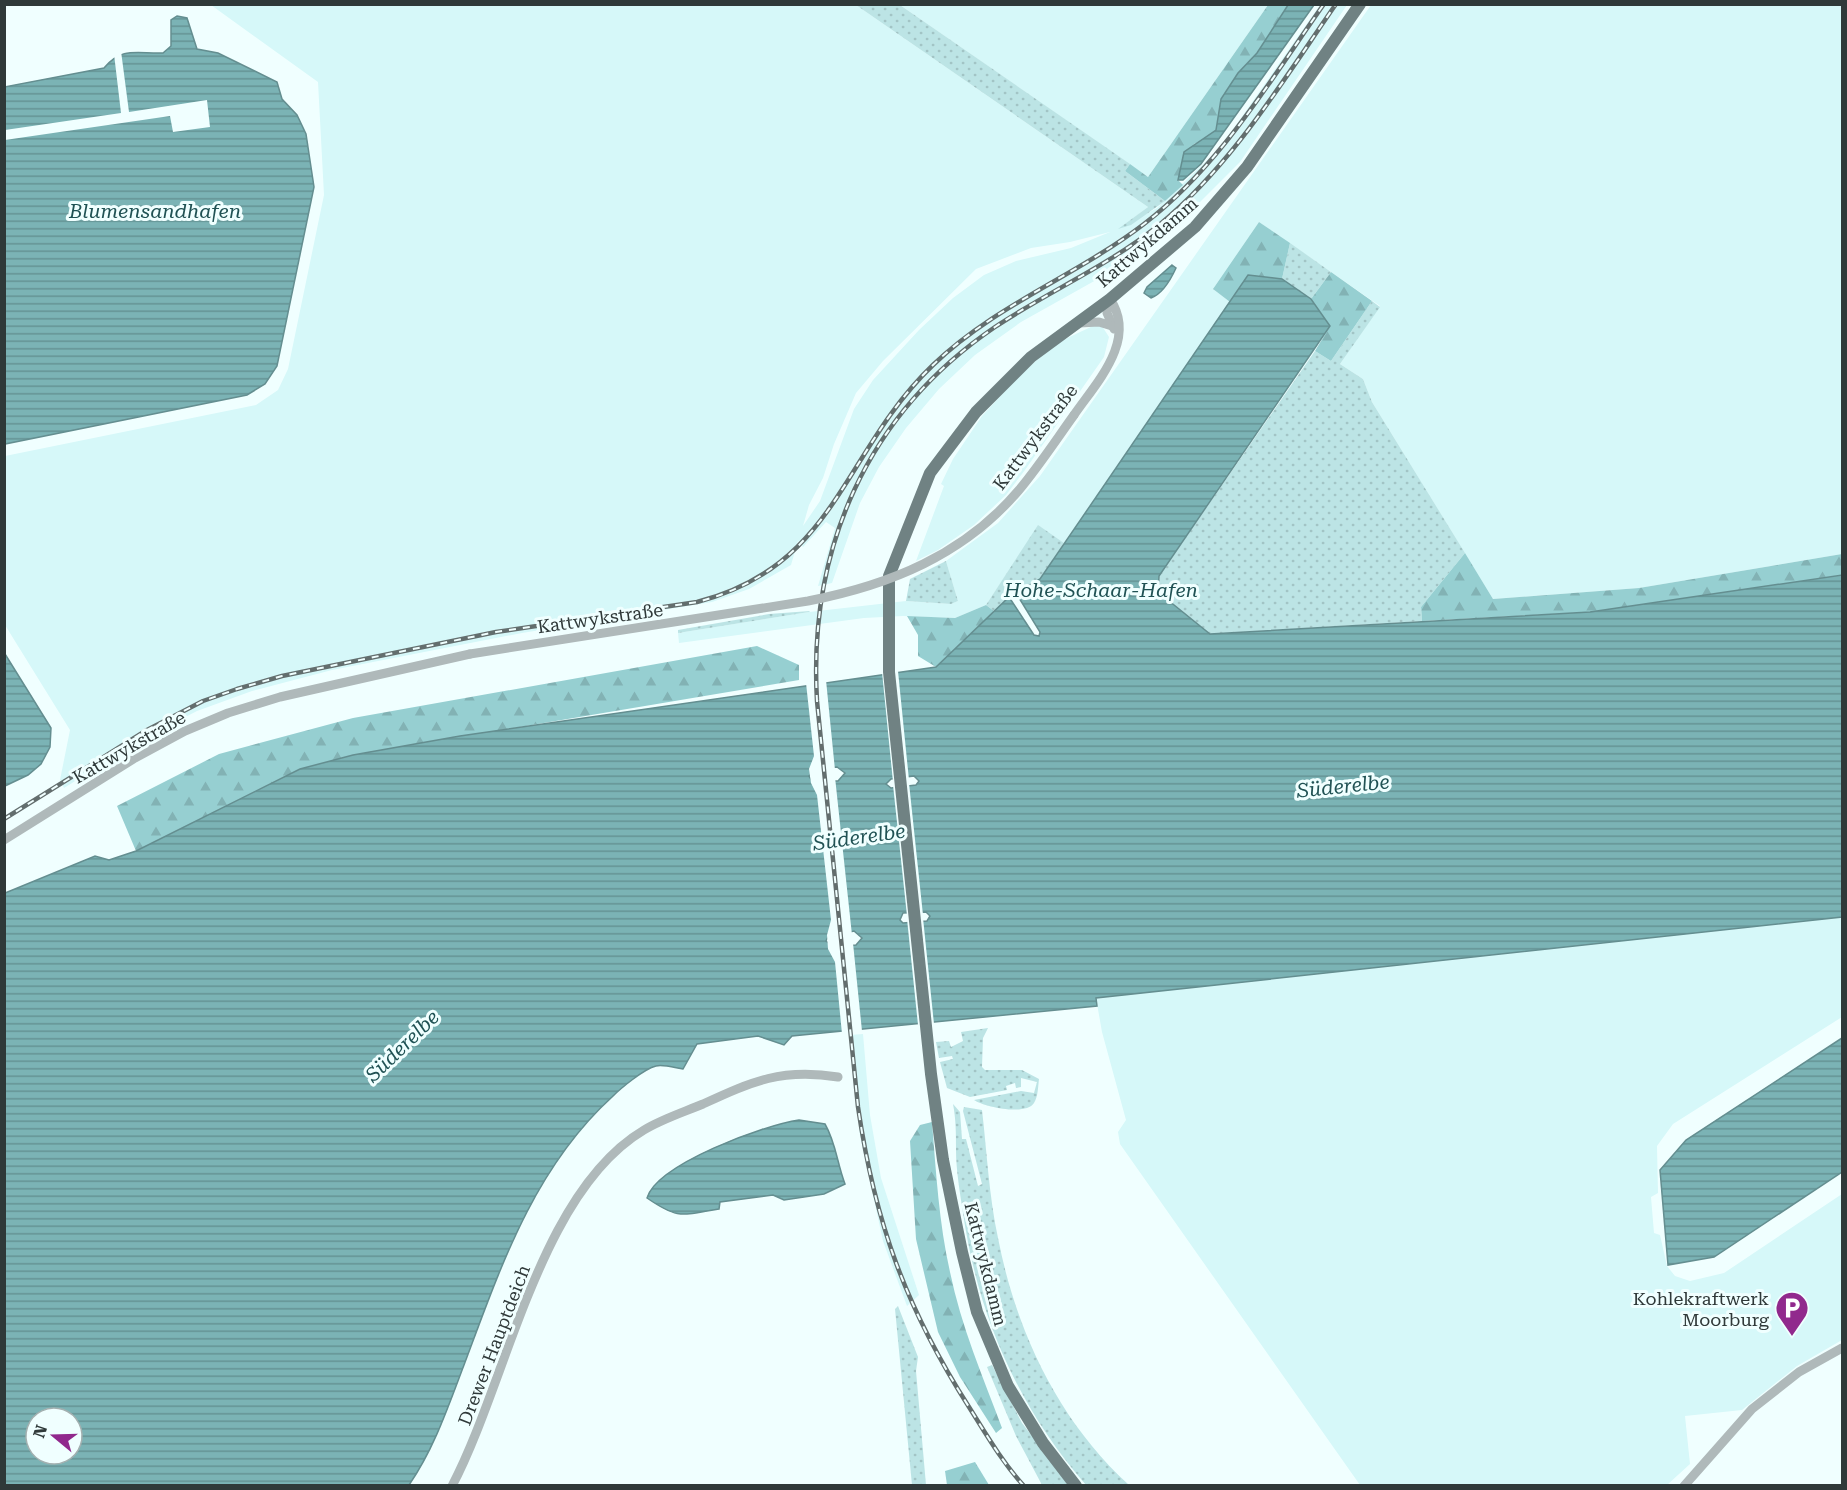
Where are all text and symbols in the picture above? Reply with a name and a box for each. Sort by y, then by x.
street label: Kattwykdamm [1092,192,1202,292]
water label: Blumensandhafen [68,199,241,223]
street label: Kattwykstraße [988,380,1082,494]
water label: Hohe-Schaar-Hafen [1003,578,1198,602]
street label: Kattwykstraße [536,599,664,637]
street label: Kattwykstraße [69,706,189,788]
water label: Süderelbe [1295,769,1390,803]
water label: Süderelbe [810,819,907,855]
water label: Süderelbe [360,1005,444,1088]
street label: Kattwykdamm [960,1200,1012,1328]
street label: Drewer Hauptdeich [454,1262,534,1428]
place label: Kohlekraftwerk Moorburg [1633,1288,1770,1330]
parking icon: Kohlekraftwerk Moorburg [1774,1290,1810,1337]
north arrow [24,1406,84,1466]
text: N [29,1422,51,1440]

